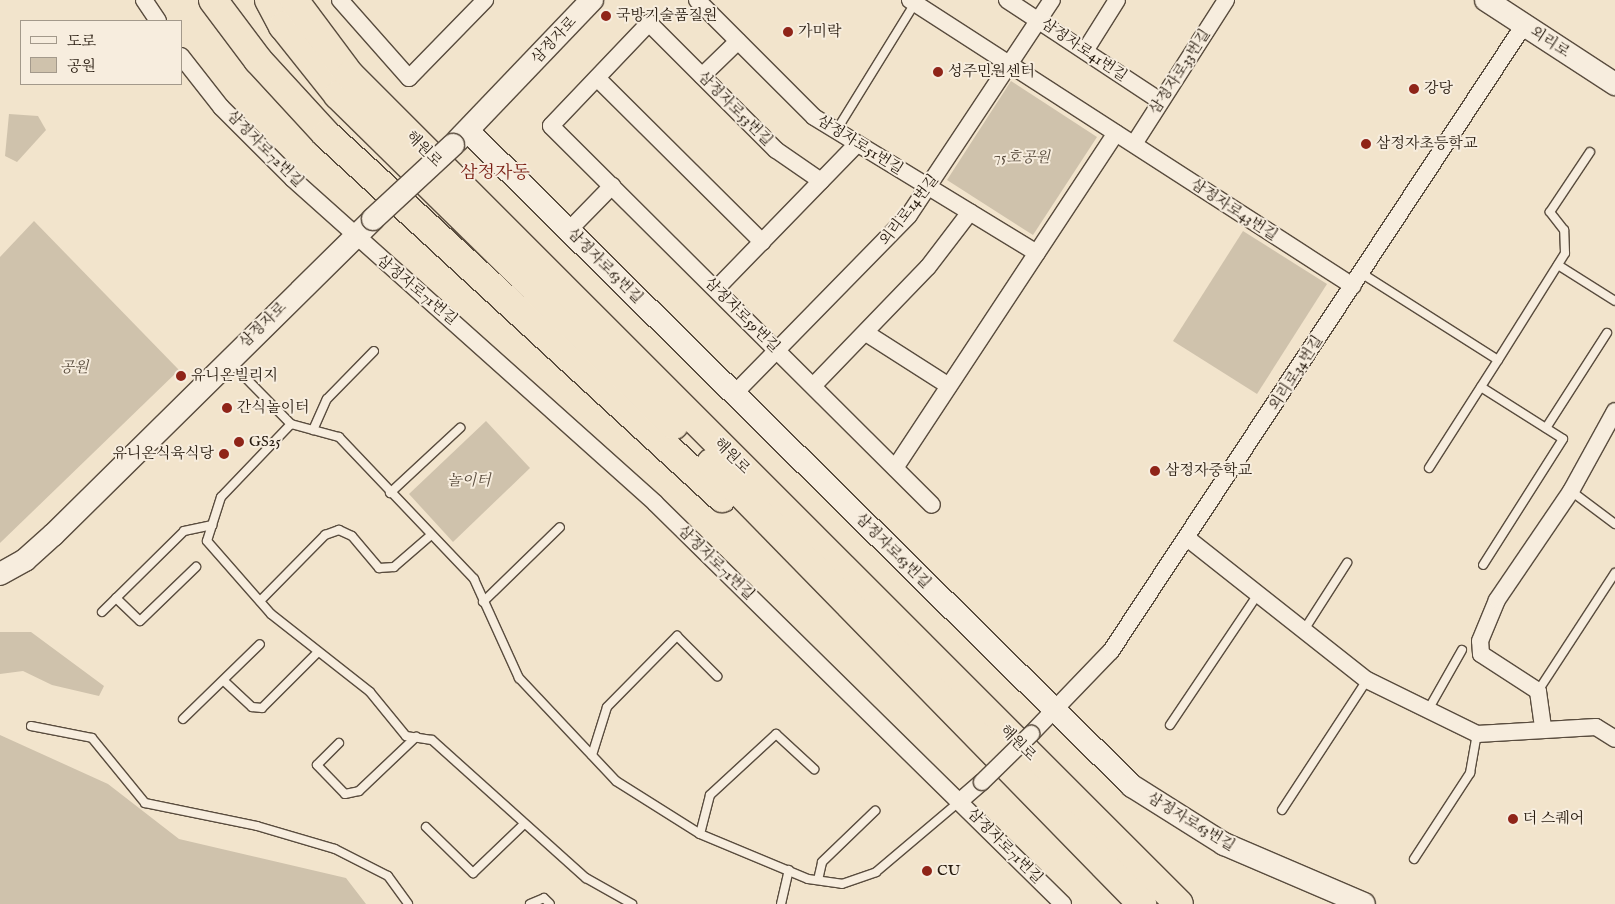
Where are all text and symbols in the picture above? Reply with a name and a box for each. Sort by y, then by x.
place label: 국방기술품질원 [616,7,717,25]
marker: 국방기술품질원 [600,10,612,22]
street label: 삼정자로 [528,13,580,67]
street label: 삼정자로41번길 [1038,15,1130,85]
legend [20,20,182,85]
place label: 가미락 [798,23,841,41]
street label: 외리로 [1527,23,1573,61]
marker: 가미락 [782,26,794,38]
street label: 삼정자로33번길 [1146,26,1214,118]
text: 도로 [67,32,96,51]
text: 공원 [67,57,96,76]
place label: 성주민원센터 [948,63,1035,81]
marker: 성주민원센터 [932,66,944,78]
street label: 삼정자로53번길 [694,68,776,150]
place label: 강당 [1424,80,1453,98]
marker: 강당 [1408,83,1420,95]
street label: 삼정자로72번길 [223,107,307,191]
street label: 삼정자로51번길 [814,111,906,179]
street label: 해원로 [402,127,446,171]
place label: 삼정자초등학교 [1376,135,1477,153]
marker: 삼정자초등학교 [1360,138,1372,150]
park label: 75호공원 [994,149,1050,167]
district label: 삼정자동 [460,163,530,185]
street label: 외리로14번길 [876,171,942,249]
street label: 삼정자로43번길 [1187,175,1281,245]
street label: 삼정자로63번길 [564,225,646,307]
street label: 삼정자로71번길 [373,251,461,329]
street label: 삼정자로59번길 [701,274,783,356]
street label: 삼정자로 [236,298,290,352]
street label: 외리로34번길 [1265,332,1327,414]
park label: 공원 [60,359,88,377]
place label: 유니온빌리지 [191,367,278,385]
marker: 유니온빌리지 [175,370,187,382]
place label: 간식놀이터 [237,399,309,417]
marker: 간식놀이터 [221,402,233,414]
place label: GS25 [249,433,281,451]
street label: 해원로 [710,434,754,478]
marker: GS25 [233,436,245,448]
place label: 유니온식육식당 [113,445,214,463]
marker: 유니온식육식당 [218,448,230,460]
place label: 삼정자중학교 [1165,462,1252,480]
marker: 삼정자중학교 [1149,465,1161,477]
park label: 놀이터 [447,472,491,490]
street label: 삼정자로63번길 [852,510,934,592]
street label: 삼정자로71번길 [674,522,758,604]
street label: 해원로 [996,721,1040,765]
street label: 삼정자로63번길 [1144,789,1238,855]
street label: 삼정자로71번길 [963,804,1047,888]
place label: 더 스퀘어 [1523,810,1584,828]
marker: 더 스퀘어 [1507,813,1519,825]
place label: CU [937,862,960,880]
marker: CU [921,865,933,877]

